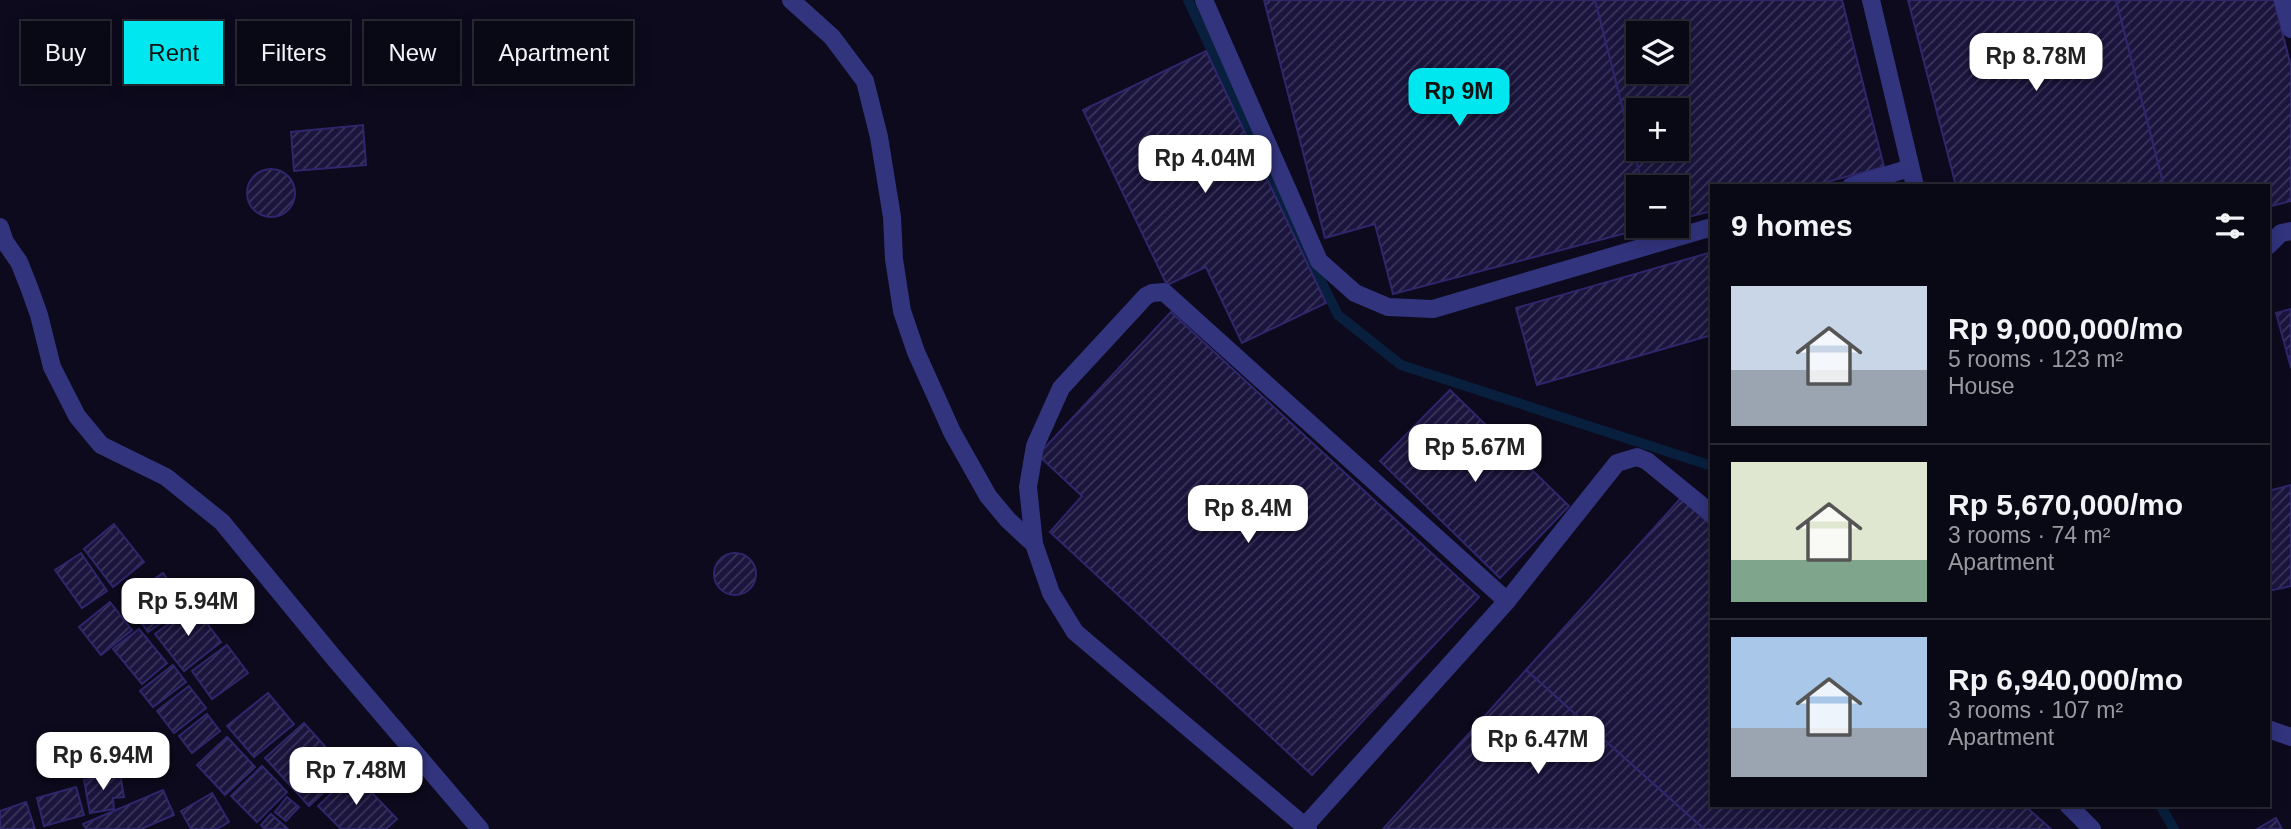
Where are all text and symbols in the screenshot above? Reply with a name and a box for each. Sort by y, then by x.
chip: Buy [21,21,110,84]
chip: Rent [124,21,223,84]
chip: Filters [237,21,350,84]
chip: New [364,21,460,84]
chip: Apartment [474,21,633,84]
map controls [1626,21,1689,238]
button: layers [1626,21,1689,84]
pin: Rp 8.78M [1964,34,2108,93]
text: Rp 8.78M [1986,43,2086,69]
pin: Rp 9M [1410,68,1508,128]
text: Rp 9M [1425,78,1494,104]
button: + [1626,98,1689,161]
pin: Rp 4.04M [1133,136,1277,195]
text: Rp 4.04M [1155,145,1255,171]
button: − [1626,175,1689,238]
icon: filters [2211,207,2249,245]
text: 9 homes [1731,209,1853,242]
text: Rp 9,000,000/mo [1948,312,2183,345]
icon: home [1787,314,1871,398]
text: 5 rooms · 123 m² [1948,346,2123,372]
text: House [1948,373,2014,399]
pin: Rp 5.67M [1403,424,1547,484]
text: Rp 5.67M [1425,434,1525,460]
pin: Rp 8.4M [1183,486,1313,545]
text: Rp 5,670,000/mo [1948,488,2183,521]
icon: home [1787,490,1871,574]
text: Rp 8.4M [1204,495,1292,521]
text: 3 rooms · 74 m² [1948,522,2110,548]
text: Apartment [1948,549,2054,575]
pin: Rp 5.94M [116,578,260,638]
text: Rp 5.94M [138,588,238,614]
text: Rp 6,940,000/mo [1948,663,2183,696]
icon: home [1787,665,1871,749]
text: 3 rooms · 107 m² [1948,697,2123,723]
pin: Rp 6.47M [1466,716,1610,776]
text: Apartment [1948,724,2054,750]
text: Rp 6.47M [1488,726,1588,752]
pin: Rp 6.94M [31,732,175,792]
text: Rp 6.94M [53,742,153,768]
pin: Rp 7.48M [284,748,428,807]
text: Rp 7.48M [306,757,406,783]

